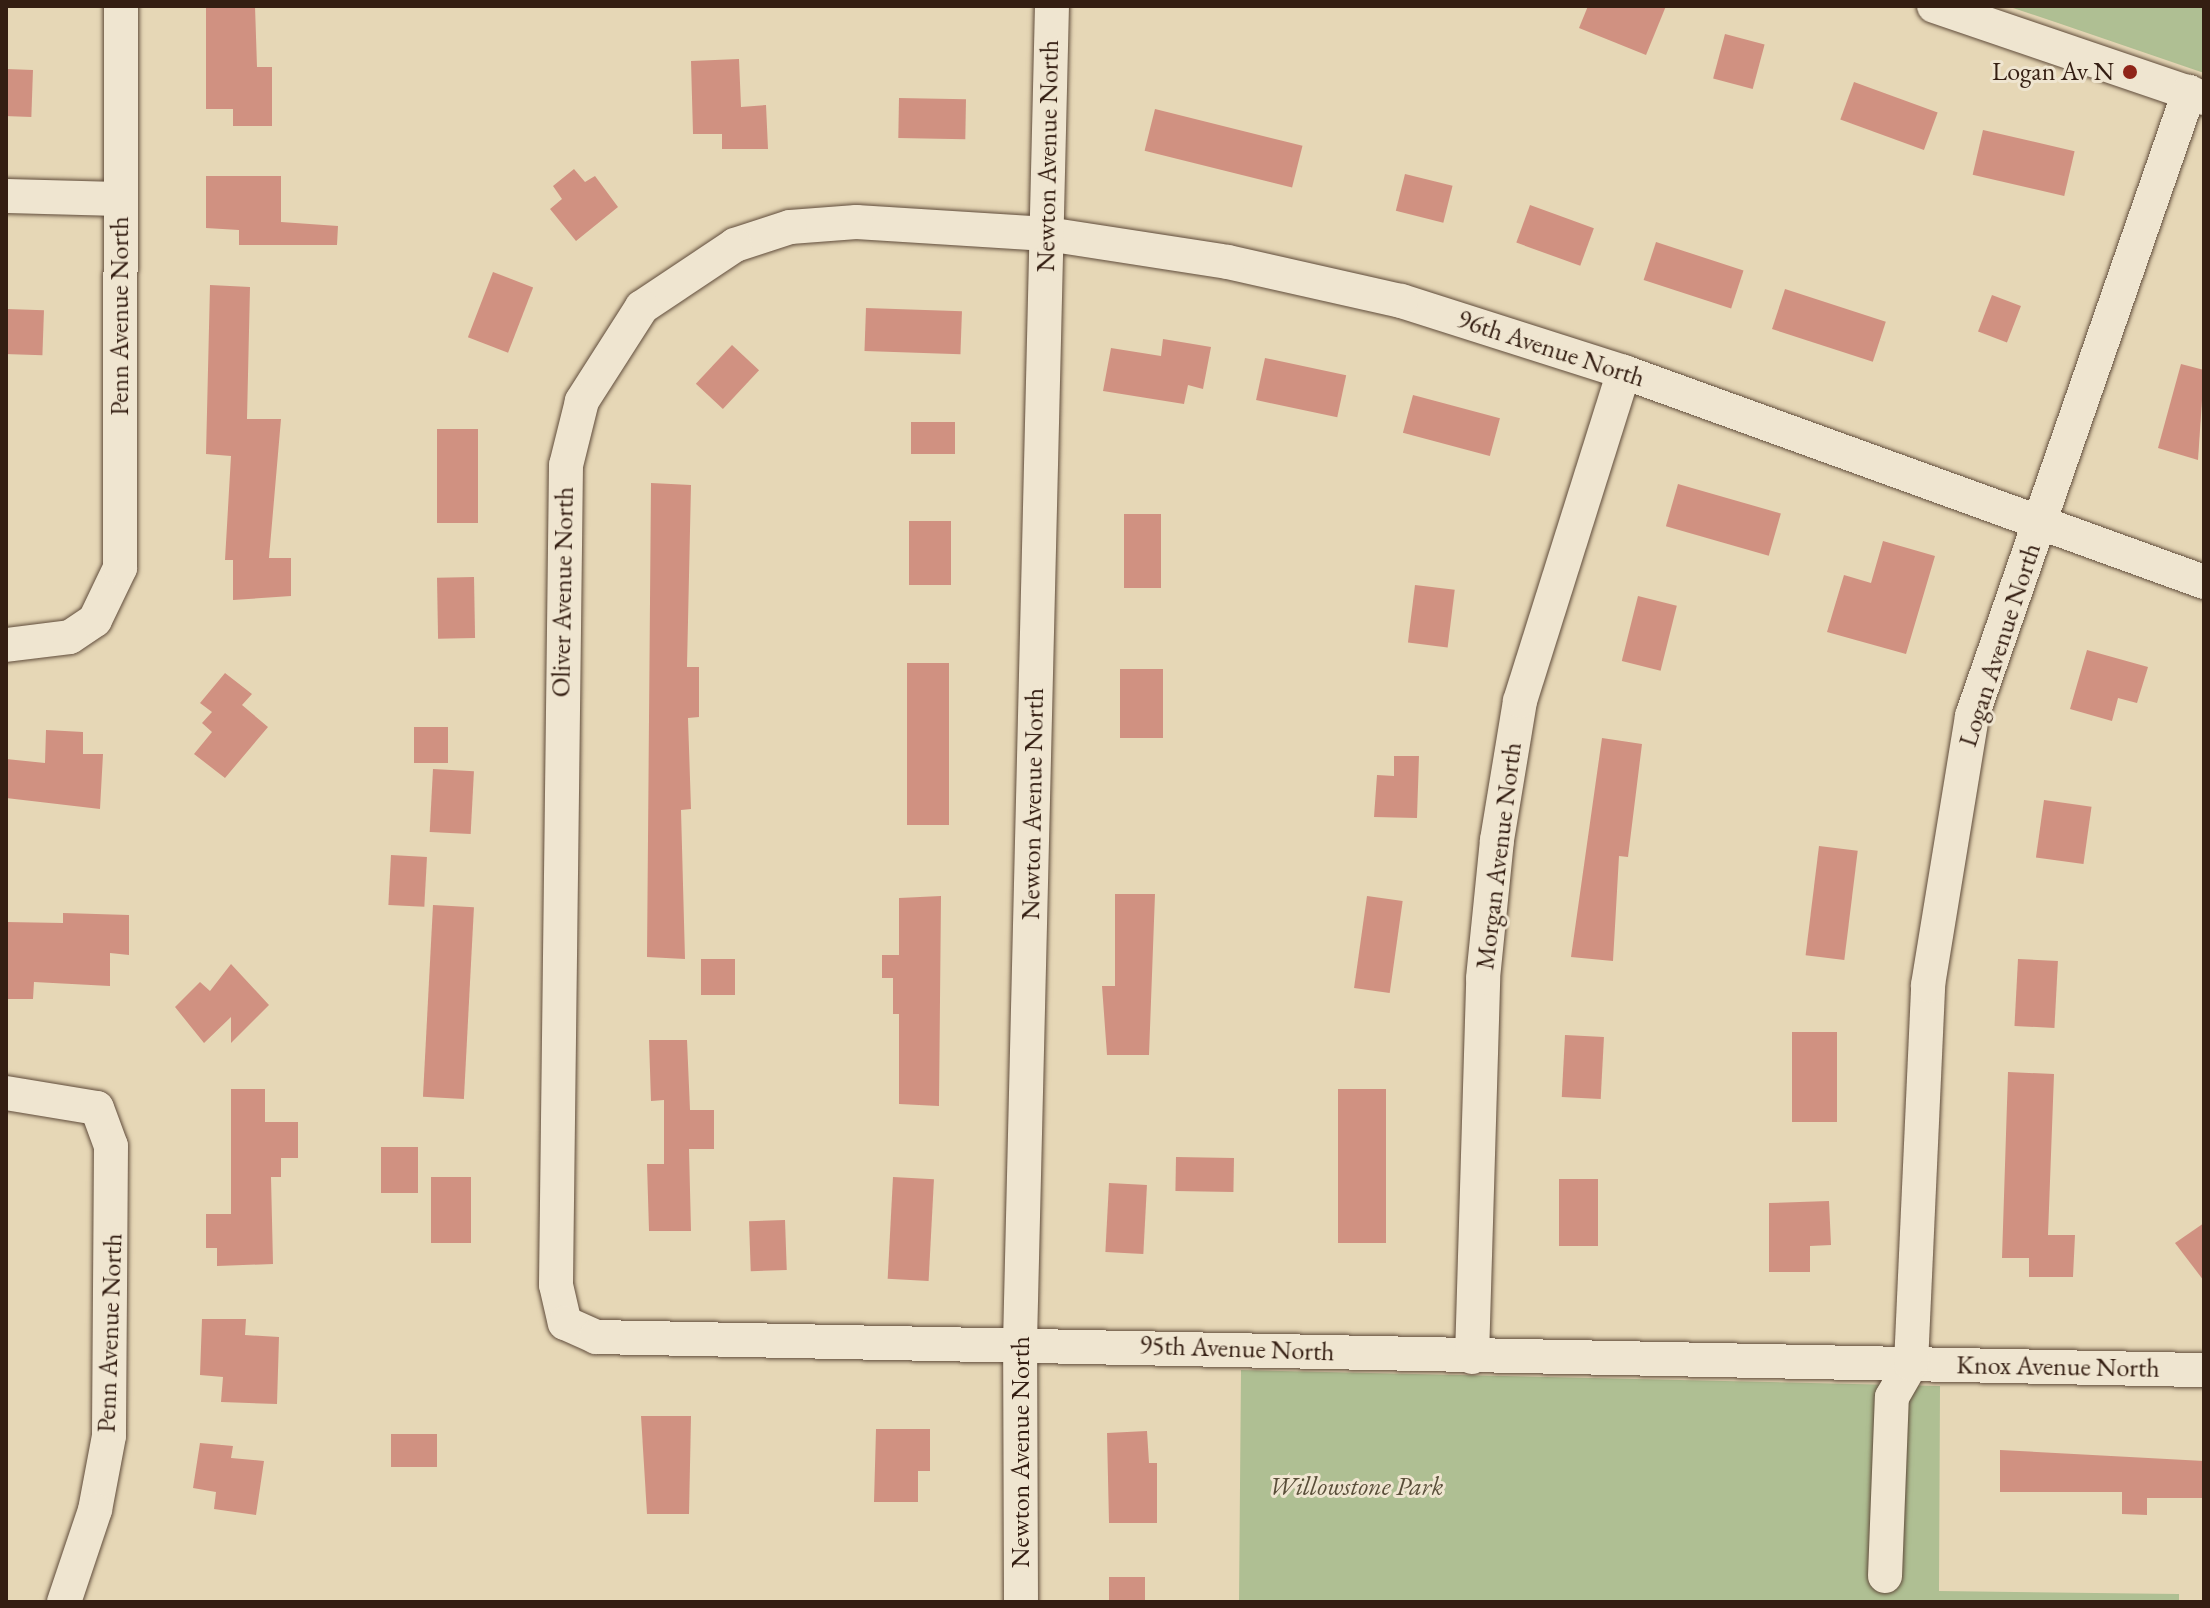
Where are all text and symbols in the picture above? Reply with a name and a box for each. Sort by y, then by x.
street label: Newton Avenue North [1030,40,1066,272]
place label: Logan Av N [1992,56,2114,88]
marker: Logan Av N [2121,63,2139,81]
street label: Penn Avenue North [104,216,136,416]
street label: 96th Avenue North [1453,304,1649,394]
street label: Oliver Avenue North [546,486,580,698]
street label: Logan Avenue North [1952,539,2048,751]
street label: Newton Avenue North [1015,688,1051,920]
street label: Morgan Avenue North [1470,741,1528,971]
street label: Penn Avenue North [91,1233,129,1433]
street label: 95th Avenue North [1139,1330,1335,1368]
street label: Newton Avenue North [1005,1336,1037,1568]
street label: Knox Avenue North [1956,1350,2160,1384]
park label: Willowstone Park [1269,1471,1443,1503]

